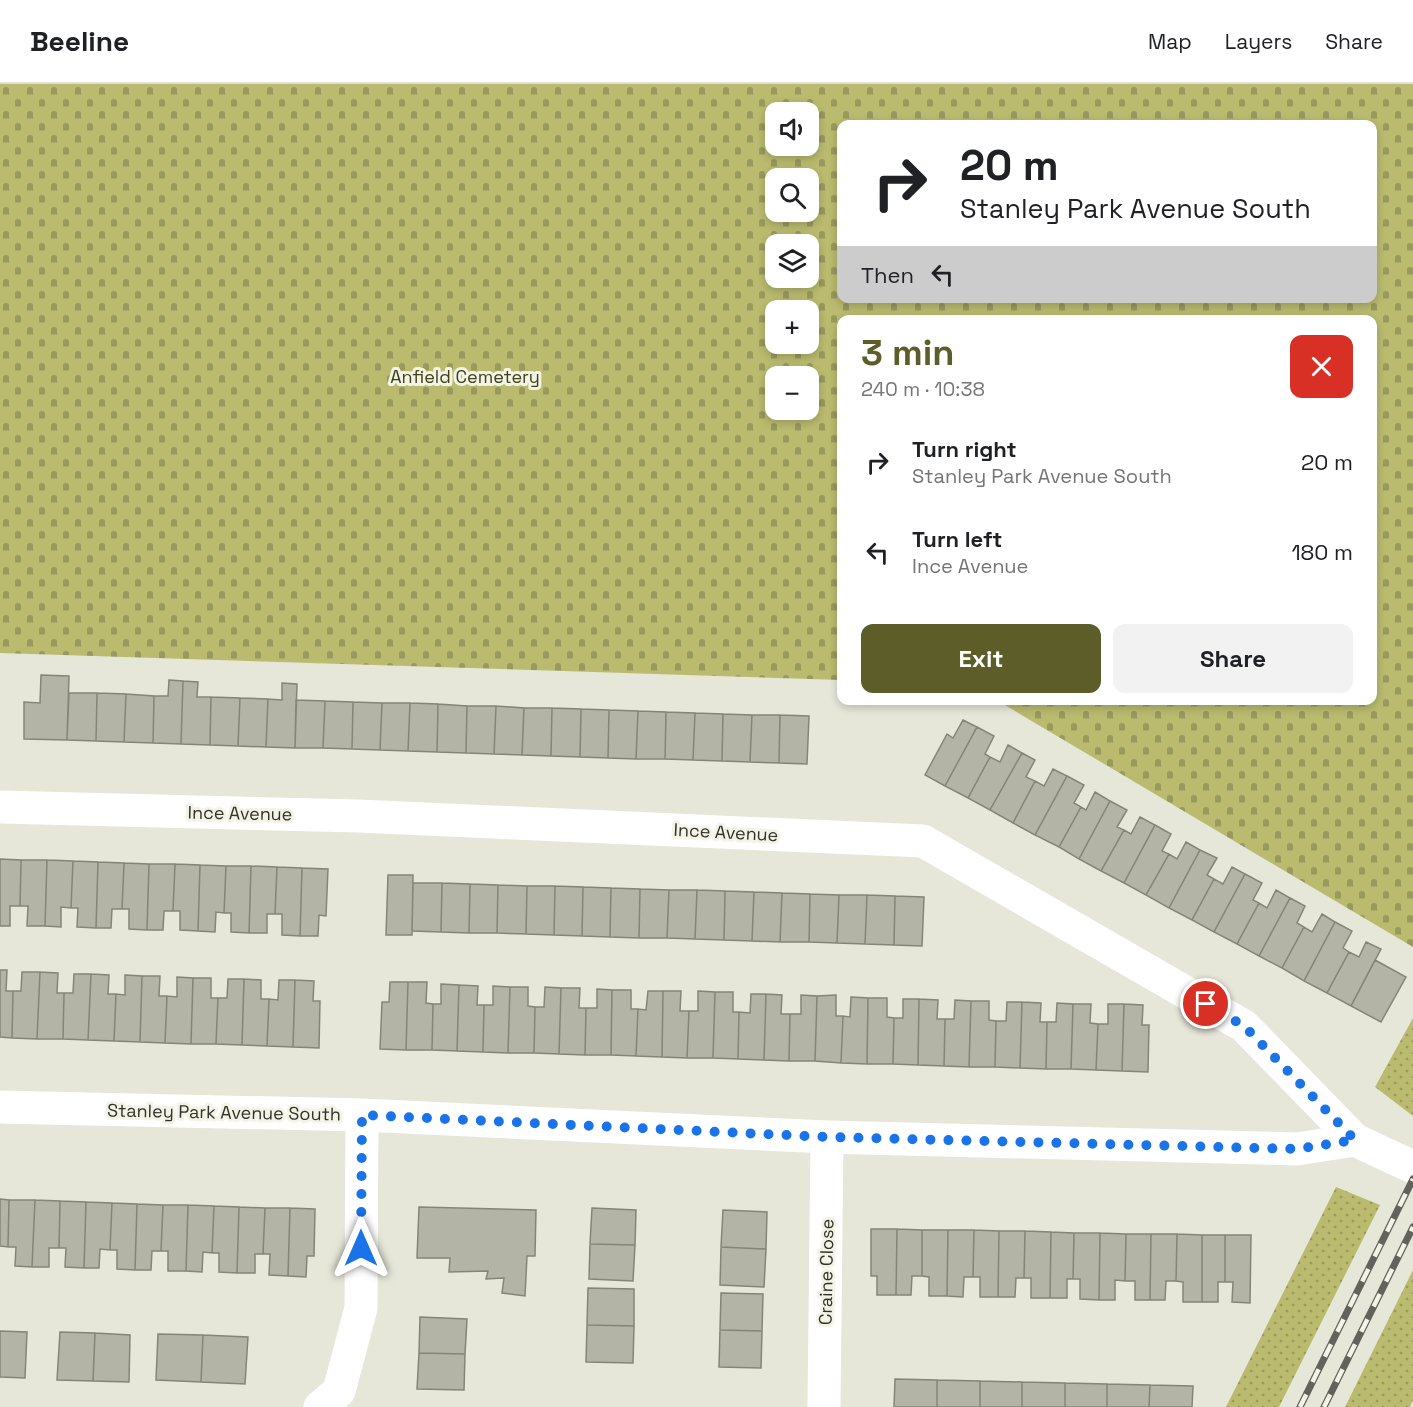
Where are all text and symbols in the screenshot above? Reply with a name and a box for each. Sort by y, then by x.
text: Beeline [30,23,129,59]
text: Map [1148,28,1192,55]
text: Layers [1225,28,1292,55]
text: Share [1325,28,1383,55]
map controls [765,102,819,420]
button: sound [765,102,819,156]
text: 20 m [960,139,1059,192]
icon: right [861,144,939,222]
button: search [765,168,819,222]
text: Stanley Park Avenue South [960,191,1311,226]
button: layers [765,234,819,288]
icon: left [926,258,959,291]
text: Then [861,261,914,289]
button: + [765,300,819,354]
text: 3 min [861,330,955,376]
button: close [1290,335,1353,398]
park label: Anfield Cemetery [390,365,540,388]
button: − [765,366,819,420]
text: 240 m · 10:38 [861,376,985,402]
text: Turn right [912,435,1017,463]
icon: right [861,446,894,479]
text: 20 m [1301,448,1353,476]
text: Stanley Park Avenue South [912,463,1172,489]
text: Turn left [912,525,1002,553]
icon: left [861,536,894,569]
text: 180 m [1291,538,1353,566]
text: Ince Avenue [912,553,1028,579]
button: Exit [861,624,1101,693]
button: Share [1113,624,1353,693]
street label: Ince Avenue [187,801,293,825]
street label: Ince Avenue [673,818,779,846]
pin [1180,978,1231,1029]
icon: arrive [1189,987,1222,1020]
street label: Stanley Park Avenue South [107,1098,341,1126]
position arrow [329,1216,393,1280]
street label: Craine Close [814,1219,838,1325]

